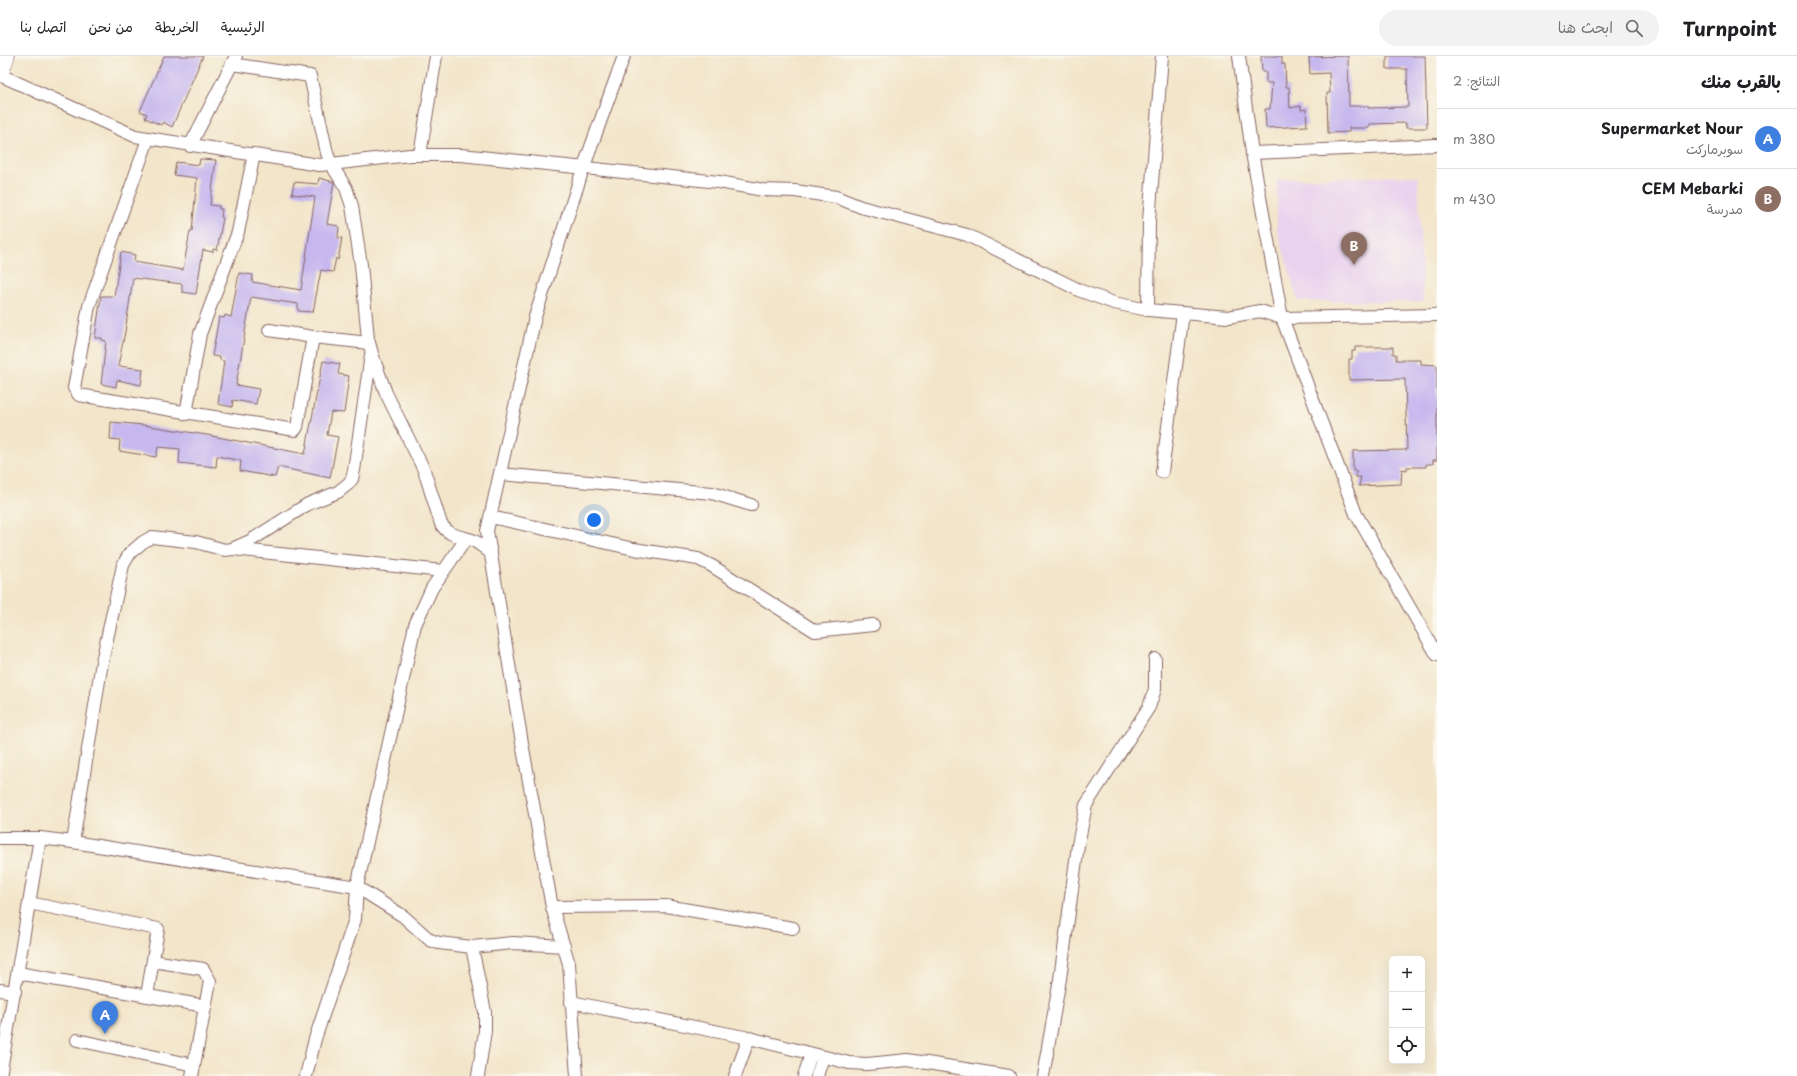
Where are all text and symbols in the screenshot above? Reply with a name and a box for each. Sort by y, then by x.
search box [1379,10,1659,46]
text: Turnpoint [1683,14,1777,42]
text: ابحث هنا [1558,15,1613,38]
text: اتصل بنا [20,16,66,37]
text: من نحن [88,16,133,37]
text: الخريطة [155,16,199,37]
text: الرئيسية [221,16,265,37]
icon: search [1623,17,1645,39]
text: بالقرب منك [1701,68,1781,94]
text: النتائج: 2 [1453,71,1500,90]
text: Supermarket Nour [1601,116,1743,139]
text: 380 m [1453,129,1495,148]
text: A [1763,129,1773,148]
text: سوبرماركت [1686,139,1743,158]
text: CEM Mebarki [1642,176,1743,199]
text: 430 m [1453,189,1495,208]
text: B [1764,189,1772,208]
text: مدرسة [1707,199,1743,218]
pin: B [1341,232,1367,265]
your location [584,510,604,530]
map controls [1389,956,1425,1064]
button: + [1389,956,1425,992]
button: − [1389,992,1425,1028]
pin: A [92,1001,118,1034]
button: locate [1389,1028,1425,1064]

